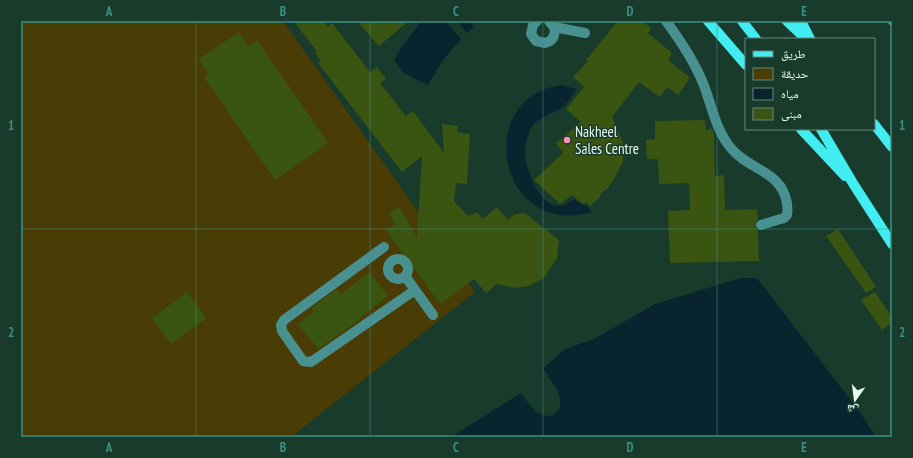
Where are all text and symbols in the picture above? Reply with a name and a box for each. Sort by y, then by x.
text: A [105,3,113,20]
text: B [280,3,286,20]
text: C [453,3,459,20]
text: D [627,3,634,20]
text: E [801,3,807,20]
legend [745,38,875,130]
text: طريق [781,46,806,61]
text: حديقة [781,66,809,81]
text: مياه [781,86,799,101]
text: مبنى [781,106,802,121]
text: 1 [8,117,14,134]
text: 1 [899,117,905,134]
place label: Nakheel Sales Centre [575,122,639,158]
marker: Nakheel Sales Centre [562,135,572,145]
text: 2 [8,324,14,341]
text: 2 [899,324,905,341]
north arrow [835,380,875,420]
text: ش [845,400,860,418]
text: A [105,439,113,456]
text: B [280,439,286,456]
text: C [453,439,459,456]
text: D [627,439,634,456]
text: E [801,439,807,456]

